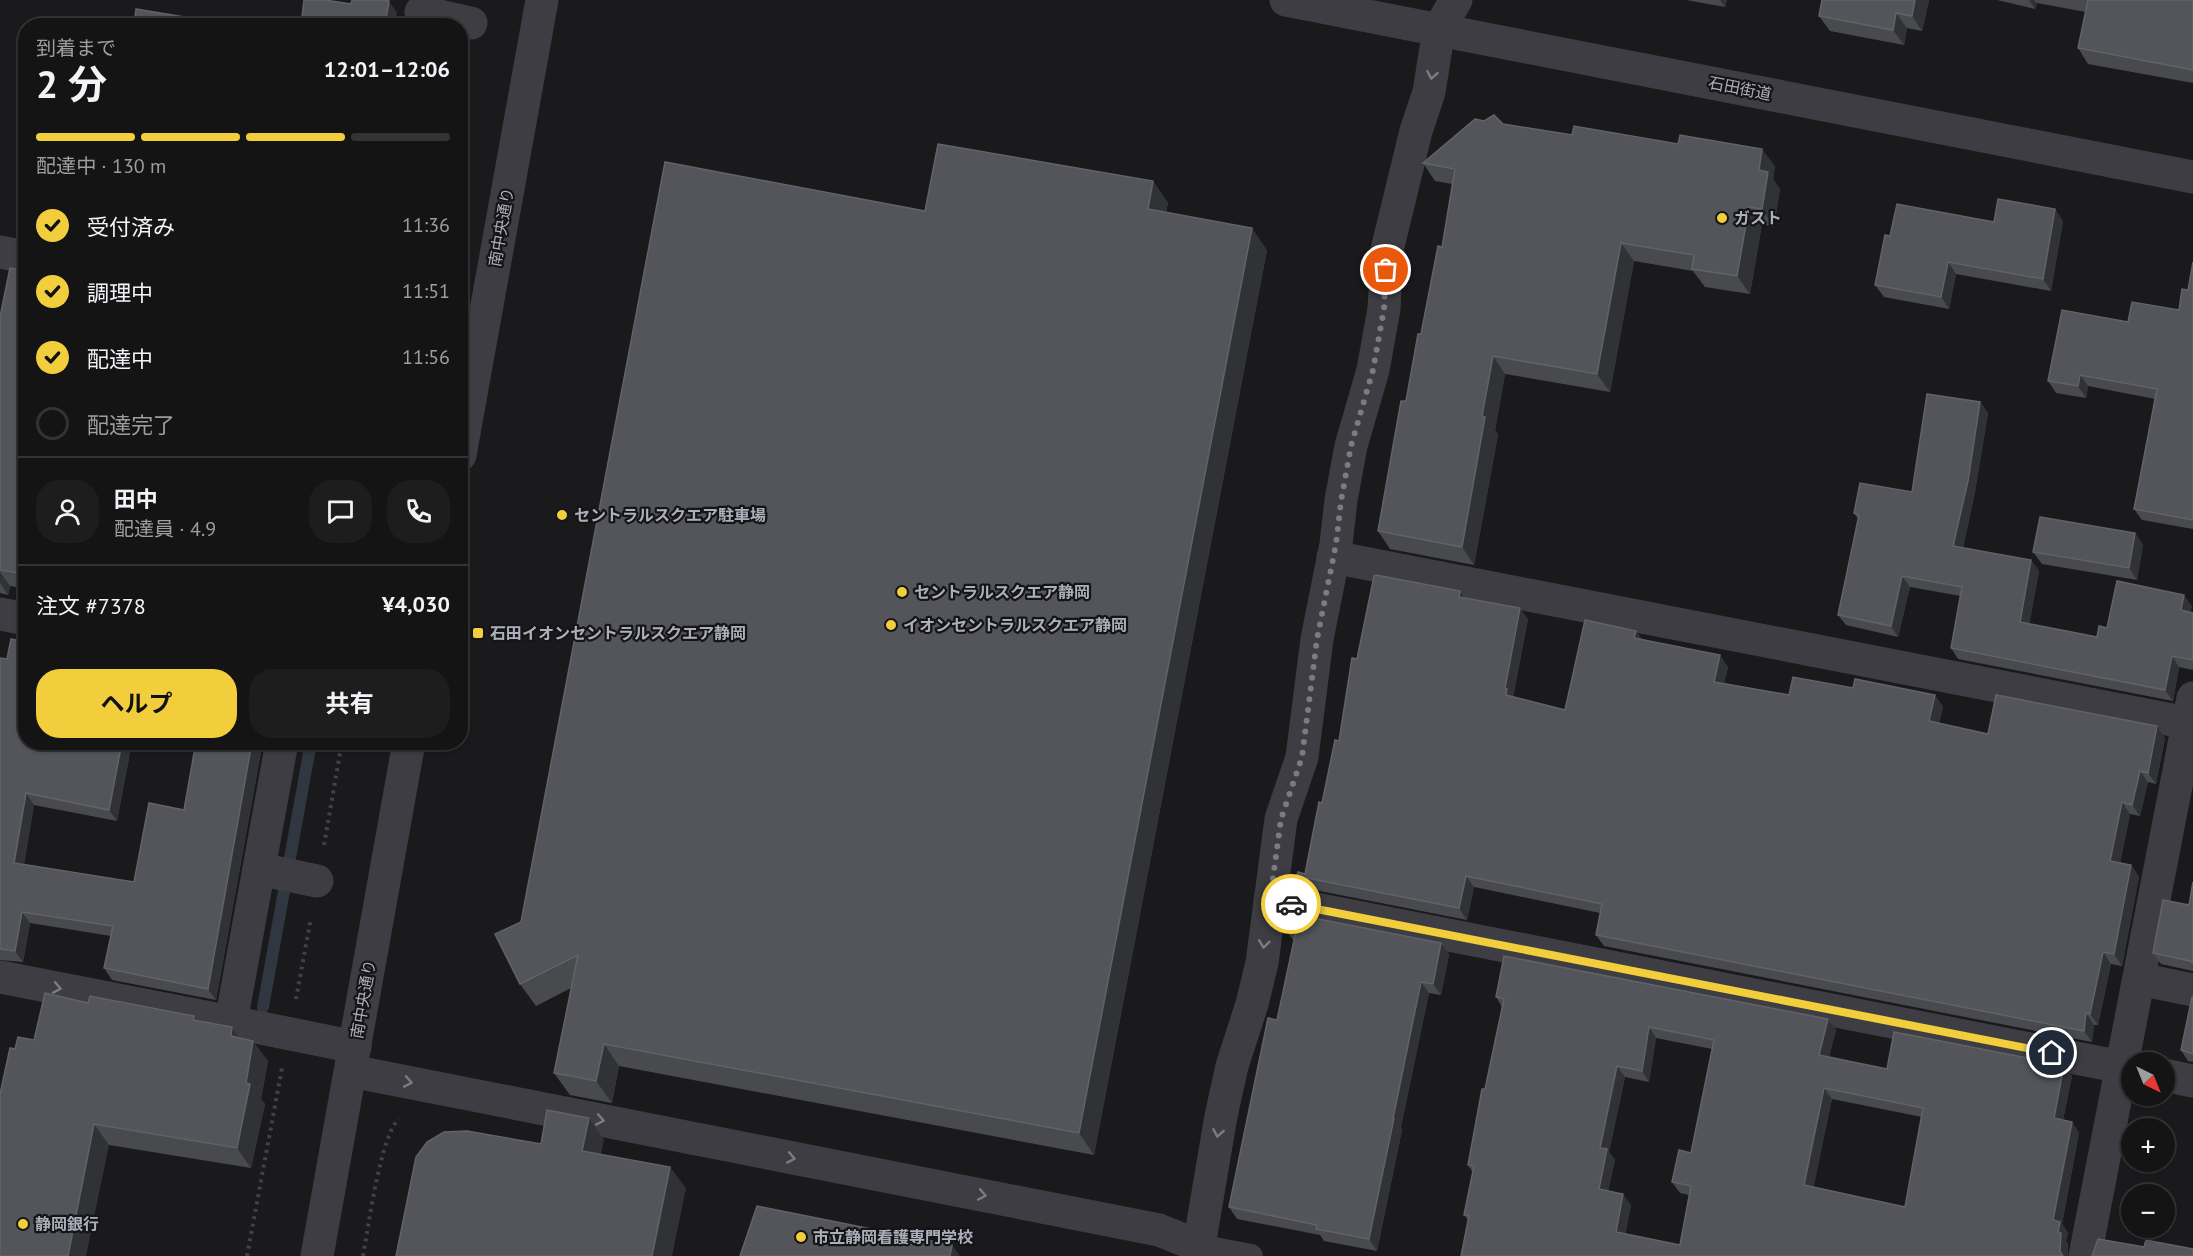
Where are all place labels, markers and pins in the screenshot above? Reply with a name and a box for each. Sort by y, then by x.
place label: ガスト [1734,208,1782,228]
marker: ガスト [1715,211,1729,225]
pin [1360,244,1411,295]
place label: セントラルスクエア駐車場 [574,505,766,525]
marker: セントラルスクエア駐車場 [555,508,569,522]
place label: セントラルスクエア静岡 [914,582,1090,602]
marker: セントラルスクエア静岡 [895,585,909,599]
place label: イオンセントラルスクエア静岡 [903,615,1127,635]
marker: イオンセントラルスクエア静岡 [884,618,898,632]
place label: 石田イオンセントラルスクエア静岡 [490,623,746,643]
marker: 石田イオンセントラルスクエア静岡 [471,626,485,640]
pin [2026,1027,2077,1078]
place label: 静岡銀行 [35,1214,99,1234]
marker: 静岡銀行 [16,1217,30,1231]
place label: 市立静岡看護専門学校 [813,1227,973,1247]
marker: 市立静岡看護専門学校 [794,1230,808,1244]

